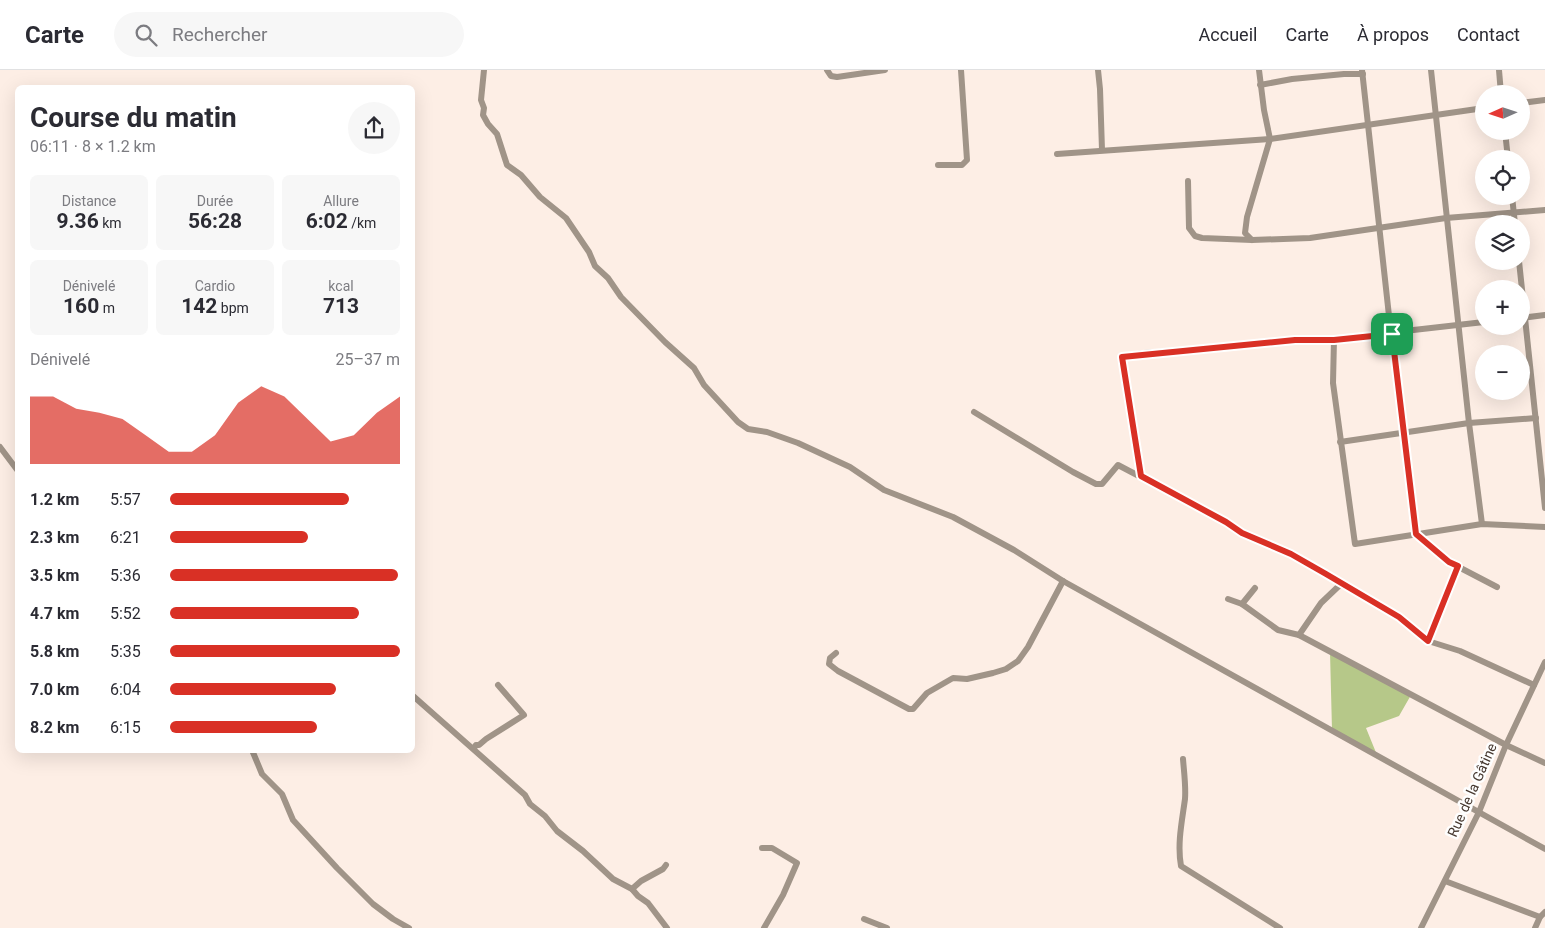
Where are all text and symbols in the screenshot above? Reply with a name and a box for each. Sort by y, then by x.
search box [114,12,464,57]
text: Carte [25,21,84,49]
icon: search [132,21,160,49]
text: Rechercher [172,23,267,46]
text: Accueil [1199,24,1257,45]
text: Carte [1285,24,1329,45]
text: À propos [1357,24,1429,45]
text: Contact [1457,24,1520,45]
north arrow [1475,85,1530,140]
map controls [1475,85,1530,400]
text: Course du matin [30,101,237,134]
button: share [348,102,400,154]
text: 06:11 · 8 × 1.2 km [30,137,156,156]
button: locate [1475,150,1530,205]
text: Distance [62,193,116,209]
text: Durée [197,193,233,209]
text: Allure [323,193,359,209]
text: 9.36 [56,209,99,233]
text: 56:28 [188,209,242,233]
text: 6:02 [306,209,348,233]
text: km [99,215,122,231]
text: /km [348,215,376,231]
button: layers [1475,215,1530,270]
text: Dénivelé [63,278,115,294]
text: Cardio [195,278,235,294]
text: kcal [328,278,354,294]
button: + [1475,280,1530,335]
text: 160 [63,294,99,318]
text: 142 [181,294,217,318]
text: 713 [323,294,359,318]
text: m [99,300,115,316]
text: bpm [217,300,249,316]
pin [1371,313,1413,355]
icon: arrive [1378,320,1406,348]
button: − [1475,345,1530,400]
text: Dénivelé [30,350,90,369]
text: 25–37 m [336,350,400,369]
text: 1.2 km [30,490,79,509]
text: 5:57 [110,490,141,509]
text: 2.3 km [30,528,79,547]
text: 6:21 [110,528,141,547]
text: 3.5 km [30,566,79,585]
text: 5:36 [110,566,141,585]
text: 4.7 km [30,604,79,623]
text: 5:52 [110,604,141,623]
text: 5.8 km [30,642,79,661]
text: 5:35 [110,642,141,661]
text: 7.0 km [30,680,79,699]
text: 6:04 [110,680,141,699]
text: 8.2 km [30,718,79,737]
text: 6:15 [110,718,141,737]
street label: Rue de la Gâtine [1444,741,1500,839]

